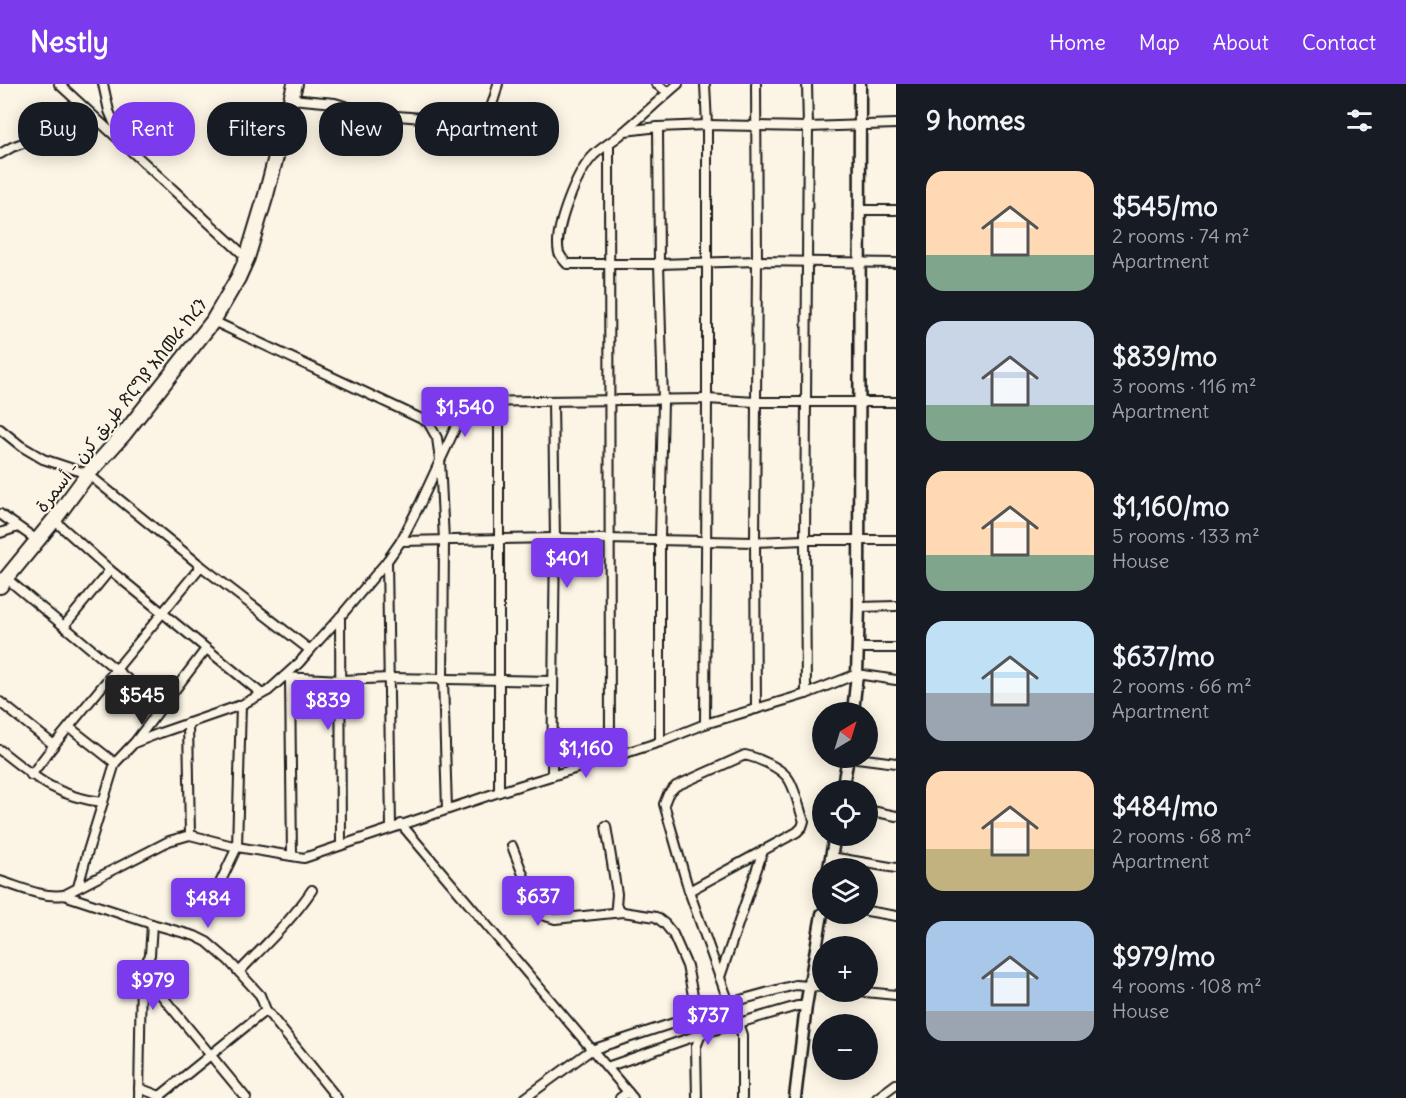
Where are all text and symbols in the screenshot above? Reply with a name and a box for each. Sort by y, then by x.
text: Nestly [30,24,109,60]
text: Home [1049,29,1106,56]
text: Map [1139,29,1180,56]
text: About [1213,29,1269,56]
text: Contact [1302,29,1376,56]
chip: Buy [18,102,98,156]
chip: Rent [110,102,195,156]
chip: Filters [207,102,307,156]
chip: New [319,102,403,156]
chip: Apartment [415,102,559,156]
text: 9 homes [926,104,1025,137]
icon: filters [1343,104,1376,137]
text: $545/mo [1112,190,1218,223]
icon: home [974,195,1046,267]
text: 2 rooms · 74 m² [1112,223,1249,248]
text: Apartment [1112,248,1209,273]
street label: طريق كرن - أسمرة ጽርግያ አስመራ ከረን [30,293,212,517]
text: $839/mo [1112,340,1217,373]
icon: home [974,345,1046,417]
text: 3 rooms · 116 m² [1112,373,1256,398]
pin: $1,540 [416,387,514,438]
text: $1,540 [435,394,495,419]
text: Apartment [1112,398,1209,423]
text: $1,160/mo [1112,490,1229,523]
icon: home [974,495,1046,567]
text: 5 rooms · 133 m² [1112,523,1260,548]
pin: $401 [531,538,603,589]
text: $401 [545,545,589,570]
text: House [1112,548,1169,573]
text: $637/mo [1112,640,1215,673]
icon: home [974,645,1046,717]
text: 2 rooms · 66 m² [1112,673,1252,698]
pin: $545 [106,675,178,726]
pin: $839 [292,680,364,731]
text: $545 [119,682,165,707]
text: $839 [305,687,351,712]
text: Apartment [1112,698,1209,723]
north arrow [812,702,878,768]
map controls [812,702,878,1080]
pin: $1,160 [537,728,635,779]
text: $1,160 [559,735,613,760]
button: locate [812,780,878,846]
text: $484/mo [1112,790,1218,823]
icon: home [974,795,1046,867]
text: 2 rooms · 68 m² [1112,823,1252,848]
text: Apartment [1112,848,1209,873]
button: layers [812,858,878,924]
pin: $637 [502,876,574,927]
pin: $484 [172,878,244,929]
text: $637 [516,883,560,908]
text: $484 [185,885,231,910]
button: + [812,936,878,1002]
text: $979/mo [1112,940,1215,973]
icon: home [974,945,1046,1017]
pin: $979 [117,960,189,1011]
text: $979 [131,967,175,992]
text: 4 rooms · 108 m² [1112,973,1262,998]
pin: $737 [672,995,744,1046]
text: House [1112,998,1169,1023]
text: $737 [687,1002,729,1027]
button: − [812,1014,878,1080]

